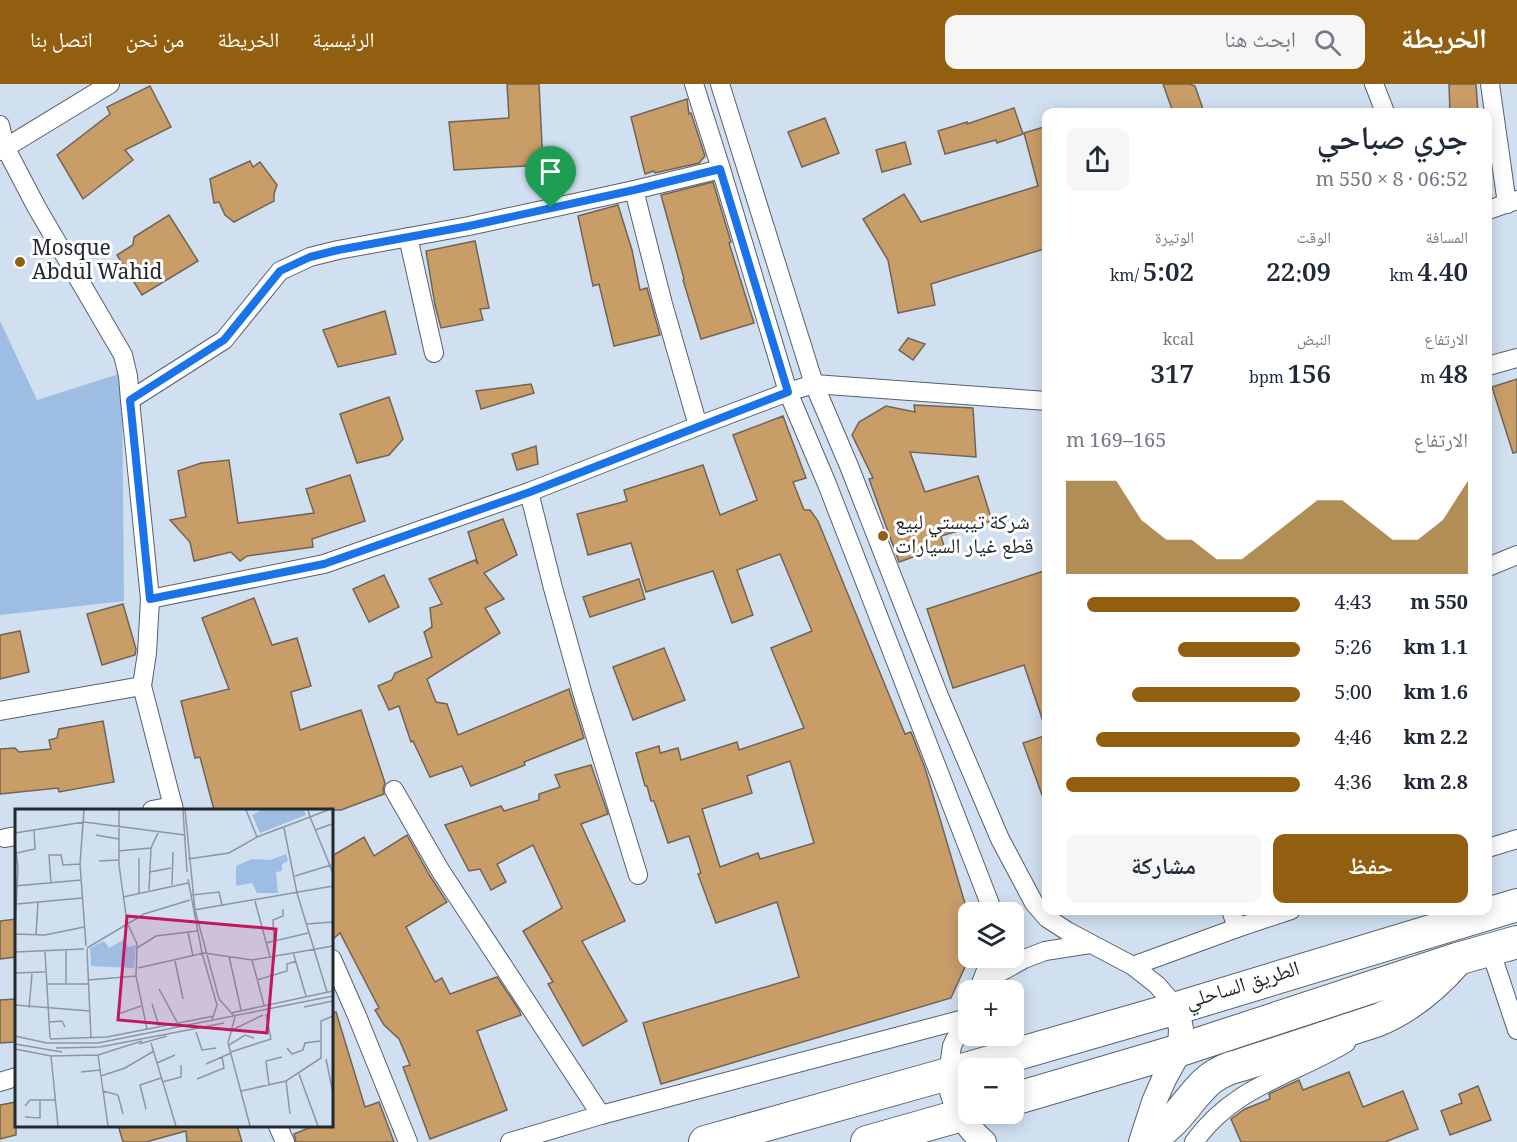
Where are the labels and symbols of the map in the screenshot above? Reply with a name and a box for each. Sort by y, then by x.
pin [525,146,576,208]
place label: Mosque Abdul Wahid [32,233,162,292]
marker: Mosque Abdul Wahid [13,255,27,269]
place label: شركة تيبستي لبيع قطع غيار السيارات [895,507,1033,566]
marker: شركة تيبستي لبيع قطع غيار السيارات [876,529,890,543]
inset map [15,809,333,1127]
street label: الطريق الساحلي [1181,953,1305,1021]

